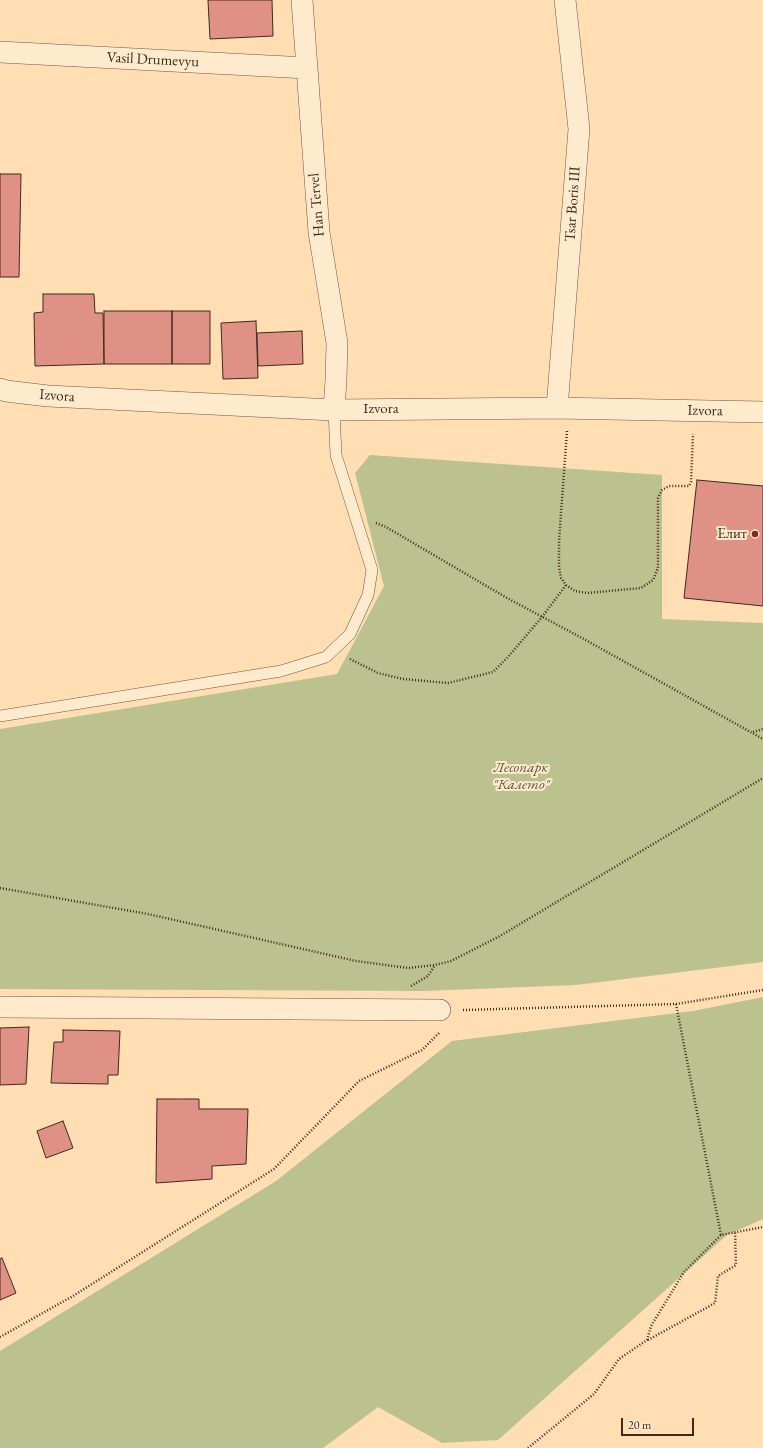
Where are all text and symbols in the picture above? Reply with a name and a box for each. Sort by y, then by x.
street label: Vasil Drumevyu [106,49,200,71]
street label: Tsar Boris III [561,166,585,242]
street label: Han Tervel [305,172,329,238]
street label: Izvora [39,386,75,406]
street label: Izvora [363,400,399,418]
street label: Izvora [687,402,723,420]
place label: Елит [717,525,747,543]
marker: Елит [750,529,760,539]
park label: Лесопарк "Калето" [492,759,550,794]
scale bar [623,1410,696,1436]
text: 20 m [628,1417,651,1433]

